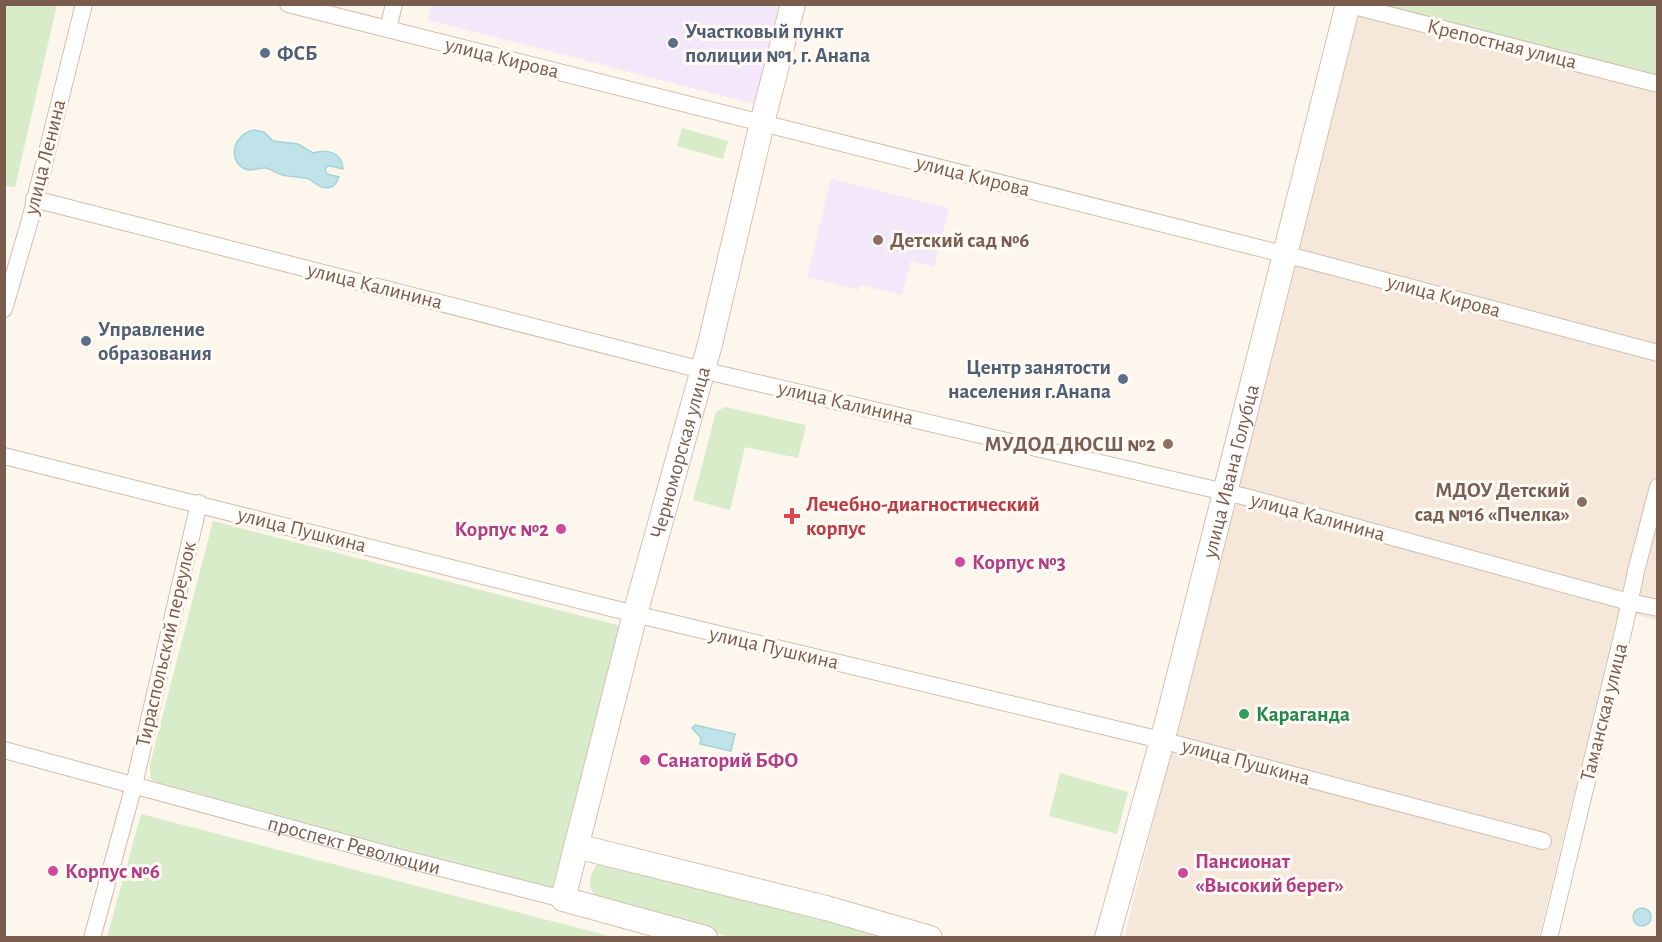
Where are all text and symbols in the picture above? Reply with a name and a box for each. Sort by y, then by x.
street label: Крепостная улица [1425,15,1579,73]
place label: Участковый пункт полиции №1, г. Анапа [685,21,870,66]
street label: улица Кирова [442,33,561,82]
marker: Участковый пункт полиции №1, г. Анапа [666,36,680,50]
place label: ФСБ [277,43,318,64]
marker: ФСБ [258,46,272,60]
street label: улица Ленина [20,97,70,218]
street label: улица Кирова [913,151,1032,200]
place label: Детский сад №6 [890,230,1029,251]
marker: Детский сад №6 [871,233,885,247]
street label: улица Калинина [304,259,445,313]
street label: улица Кирова [1384,271,1503,321]
place label: Управление образования [98,319,212,364]
marker: Управление образования [79,334,93,348]
place label: Центр занятости населения г.Анапа [948,357,1111,402]
street label: Черноморская улица [646,364,714,541]
marker: Центр занятости населения г.Анапа [1116,372,1130,386]
street label: улица Калинина [775,377,916,429]
street label: улица Ивана Голубца [1198,382,1262,561]
place label: МУДОД ДЮСШ №2 [984,434,1156,455]
marker: МУДОД ДЮСШ №2 [1161,437,1175,451]
place label: МДОУ Детский сад №16 «Пчелка» [1415,480,1570,525]
street label: улица Калинина [1247,489,1388,545]
place label: Лечебно-диагностический корпус [806,494,1040,539]
marker: МДОУ Детский сад №16 «Пчелка» [1575,495,1589,509]
street label: улица Пушкина [235,504,369,556]
marker: Лечебно-диагностический корпус [783,507,801,525]
place label: Корпус №2 [454,519,549,540]
marker: Корпус №2 [554,522,568,536]
street label: Тираспольский переулок [132,539,200,749]
place label: Корпус №3 [972,552,1066,573]
marker: Корпус №3 [953,555,967,569]
street label: улица Пушкина [706,623,841,673]
street label: Таманская улица [1577,640,1631,783]
place label: Караганда [1256,704,1350,725]
marker: Караганда [1237,707,1251,721]
street label: улица Пушкина [1179,735,1313,789]
place label: Санаторий БФО [657,750,798,771]
marker: Санаторий БФО [638,753,652,767]
street label: проспект Революции [266,812,443,878]
place label: Пансионат «Высокий берег» [1195,851,1344,896]
place label: Корпус №6 [65,861,160,882]
marker: Корпус №6 [46,864,60,878]
marker: Пансионат «Высокий берег» [1176,866,1190,880]

